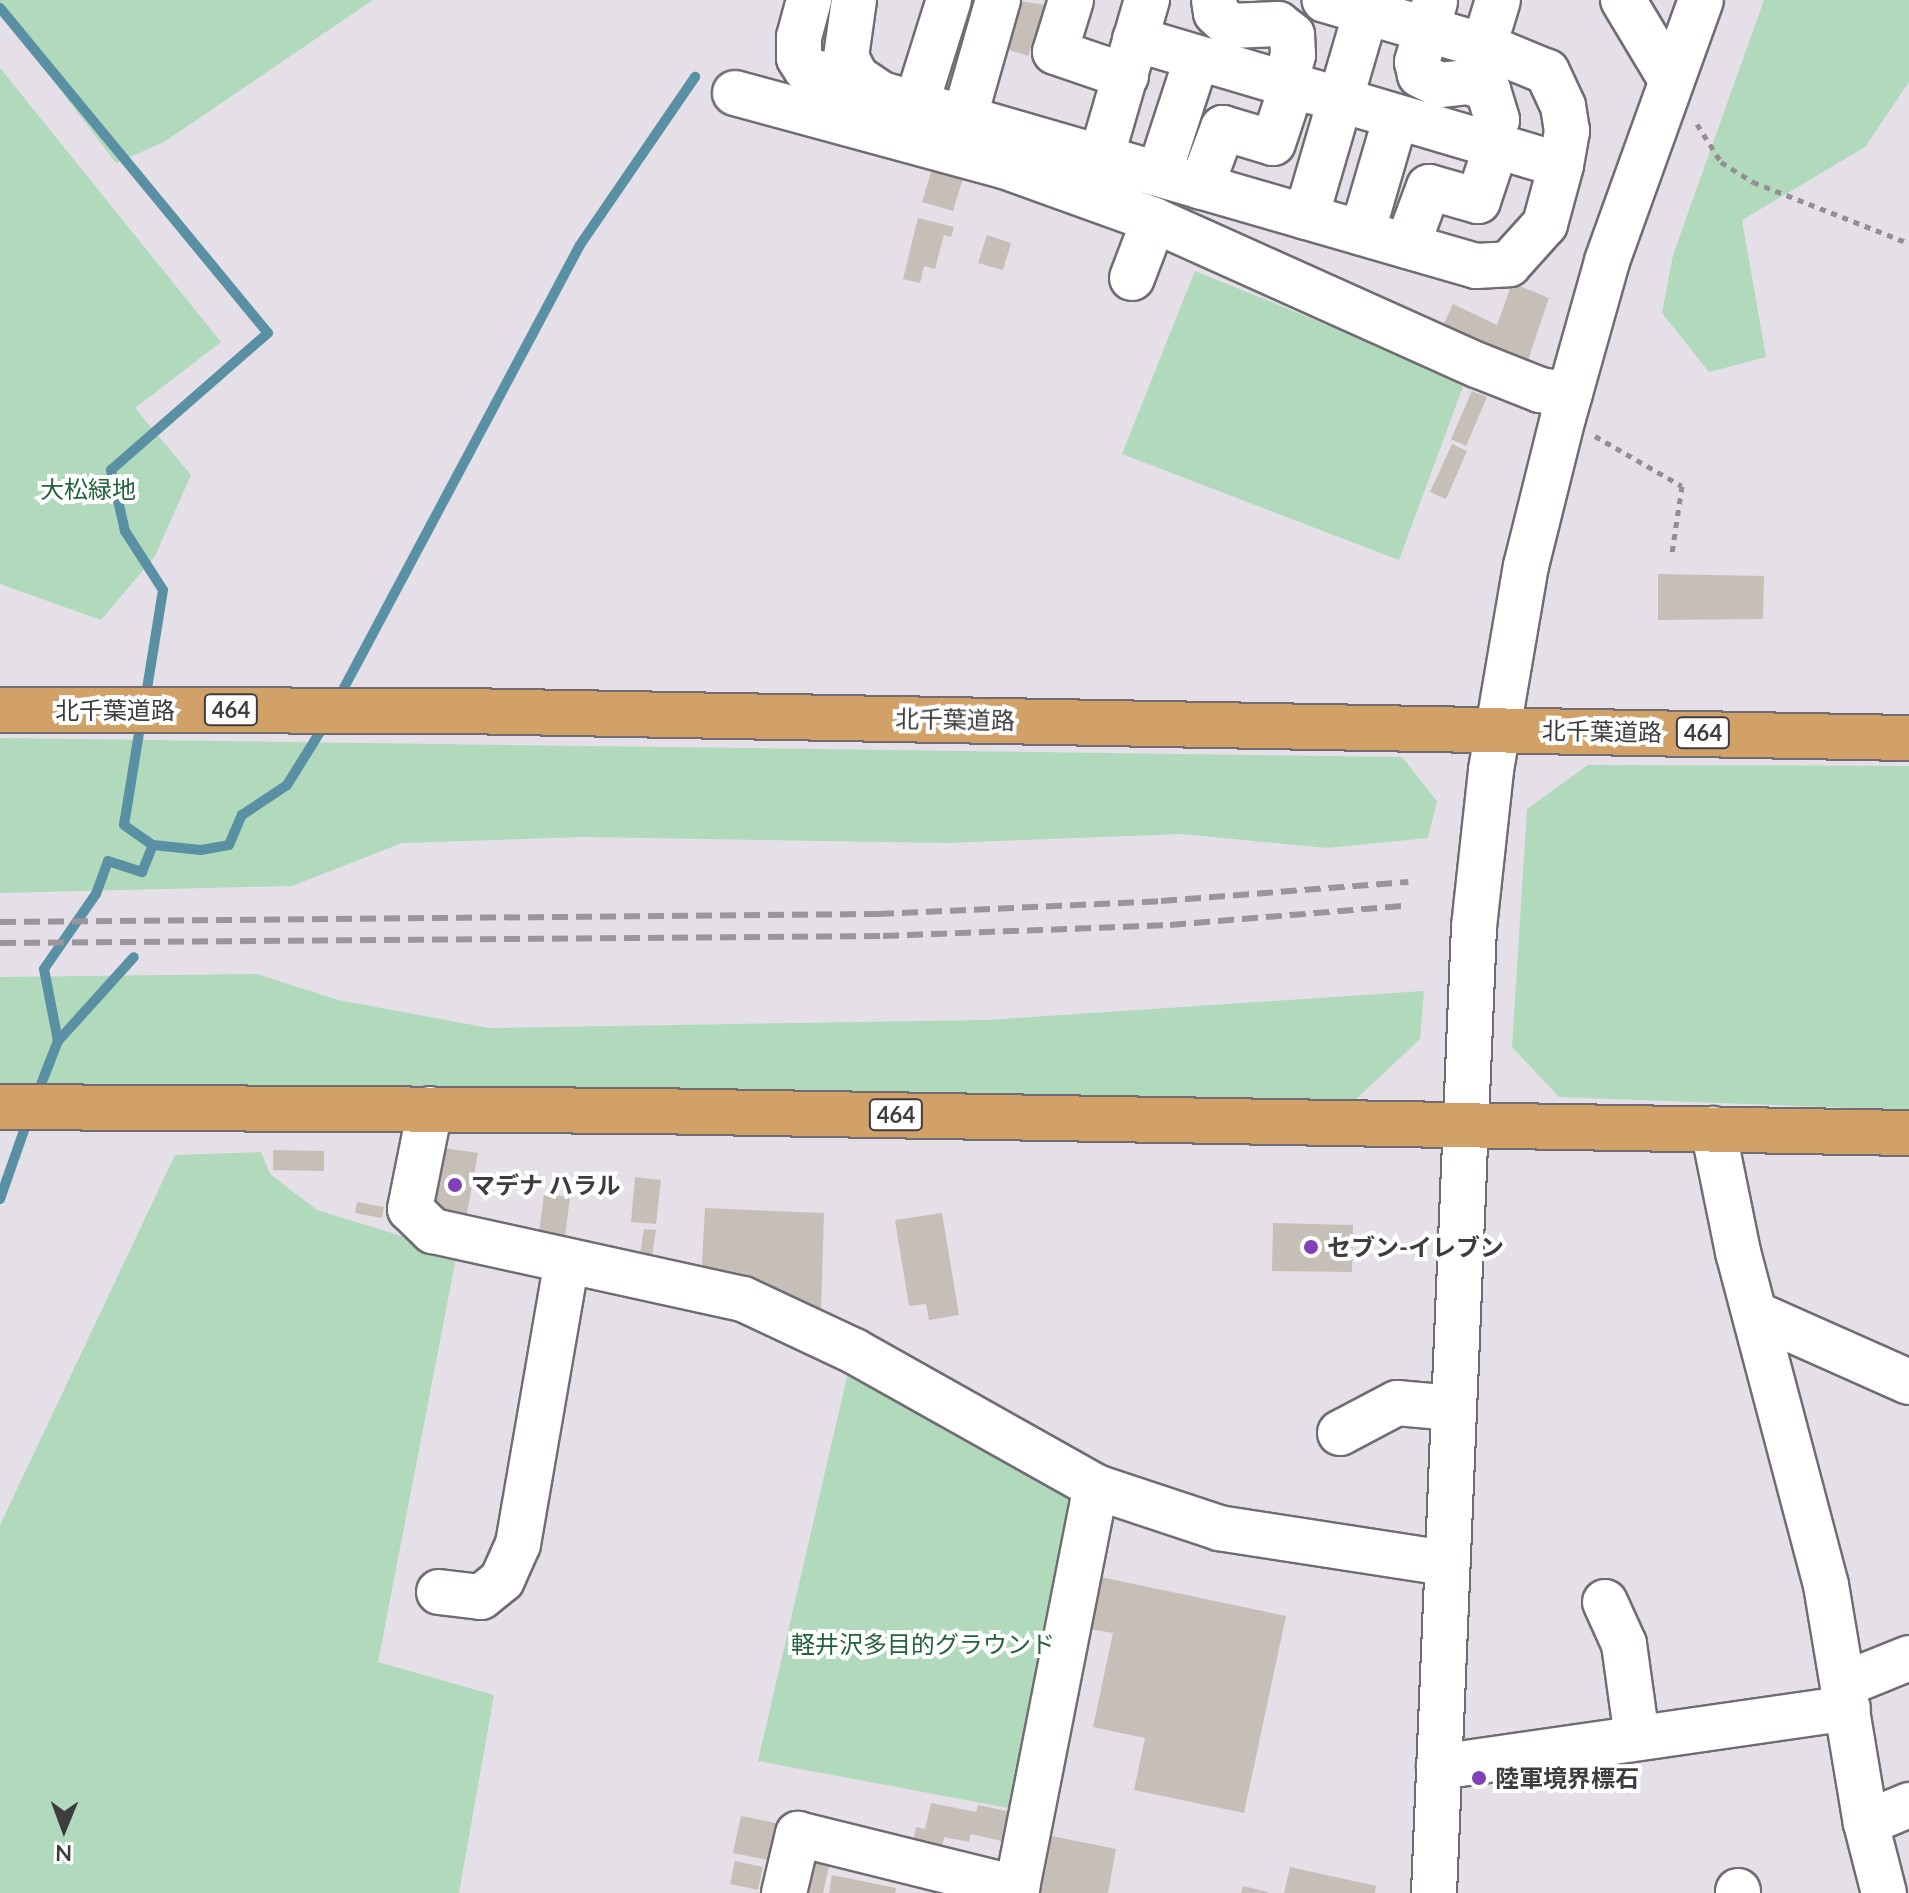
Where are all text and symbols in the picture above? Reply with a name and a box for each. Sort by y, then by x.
park label: 大松緑地 [40,475,136,503]
road number: 464 [203,692,259,728]
street label: 北千葉道路 [55,696,175,724]
street label: 北千葉道路 [895,704,1015,734]
road number: 464 [1675,715,1731,751]
street label: 北千葉道路 [1542,716,1662,746]
road number: 464 [868,1097,924,1133]
place label: マデナ ハラル [471,1171,621,1199]
marker: マデナ ハラル [446,1176,464,1194]
place label: セブン-イレブン [1327,1233,1504,1261]
marker: セブン-イレブン [1302,1238,1320,1256]
park label: 軽井沢多目的グラウンド [791,1630,1055,1658]
place label: 陸軍境界標石 [1495,1764,1639,1792]
marker: 陸軍境界標石 [1470,1769,1488,1787]
north arrow [24,1789,104,1869]
text: N [55,1840,72,1867]

